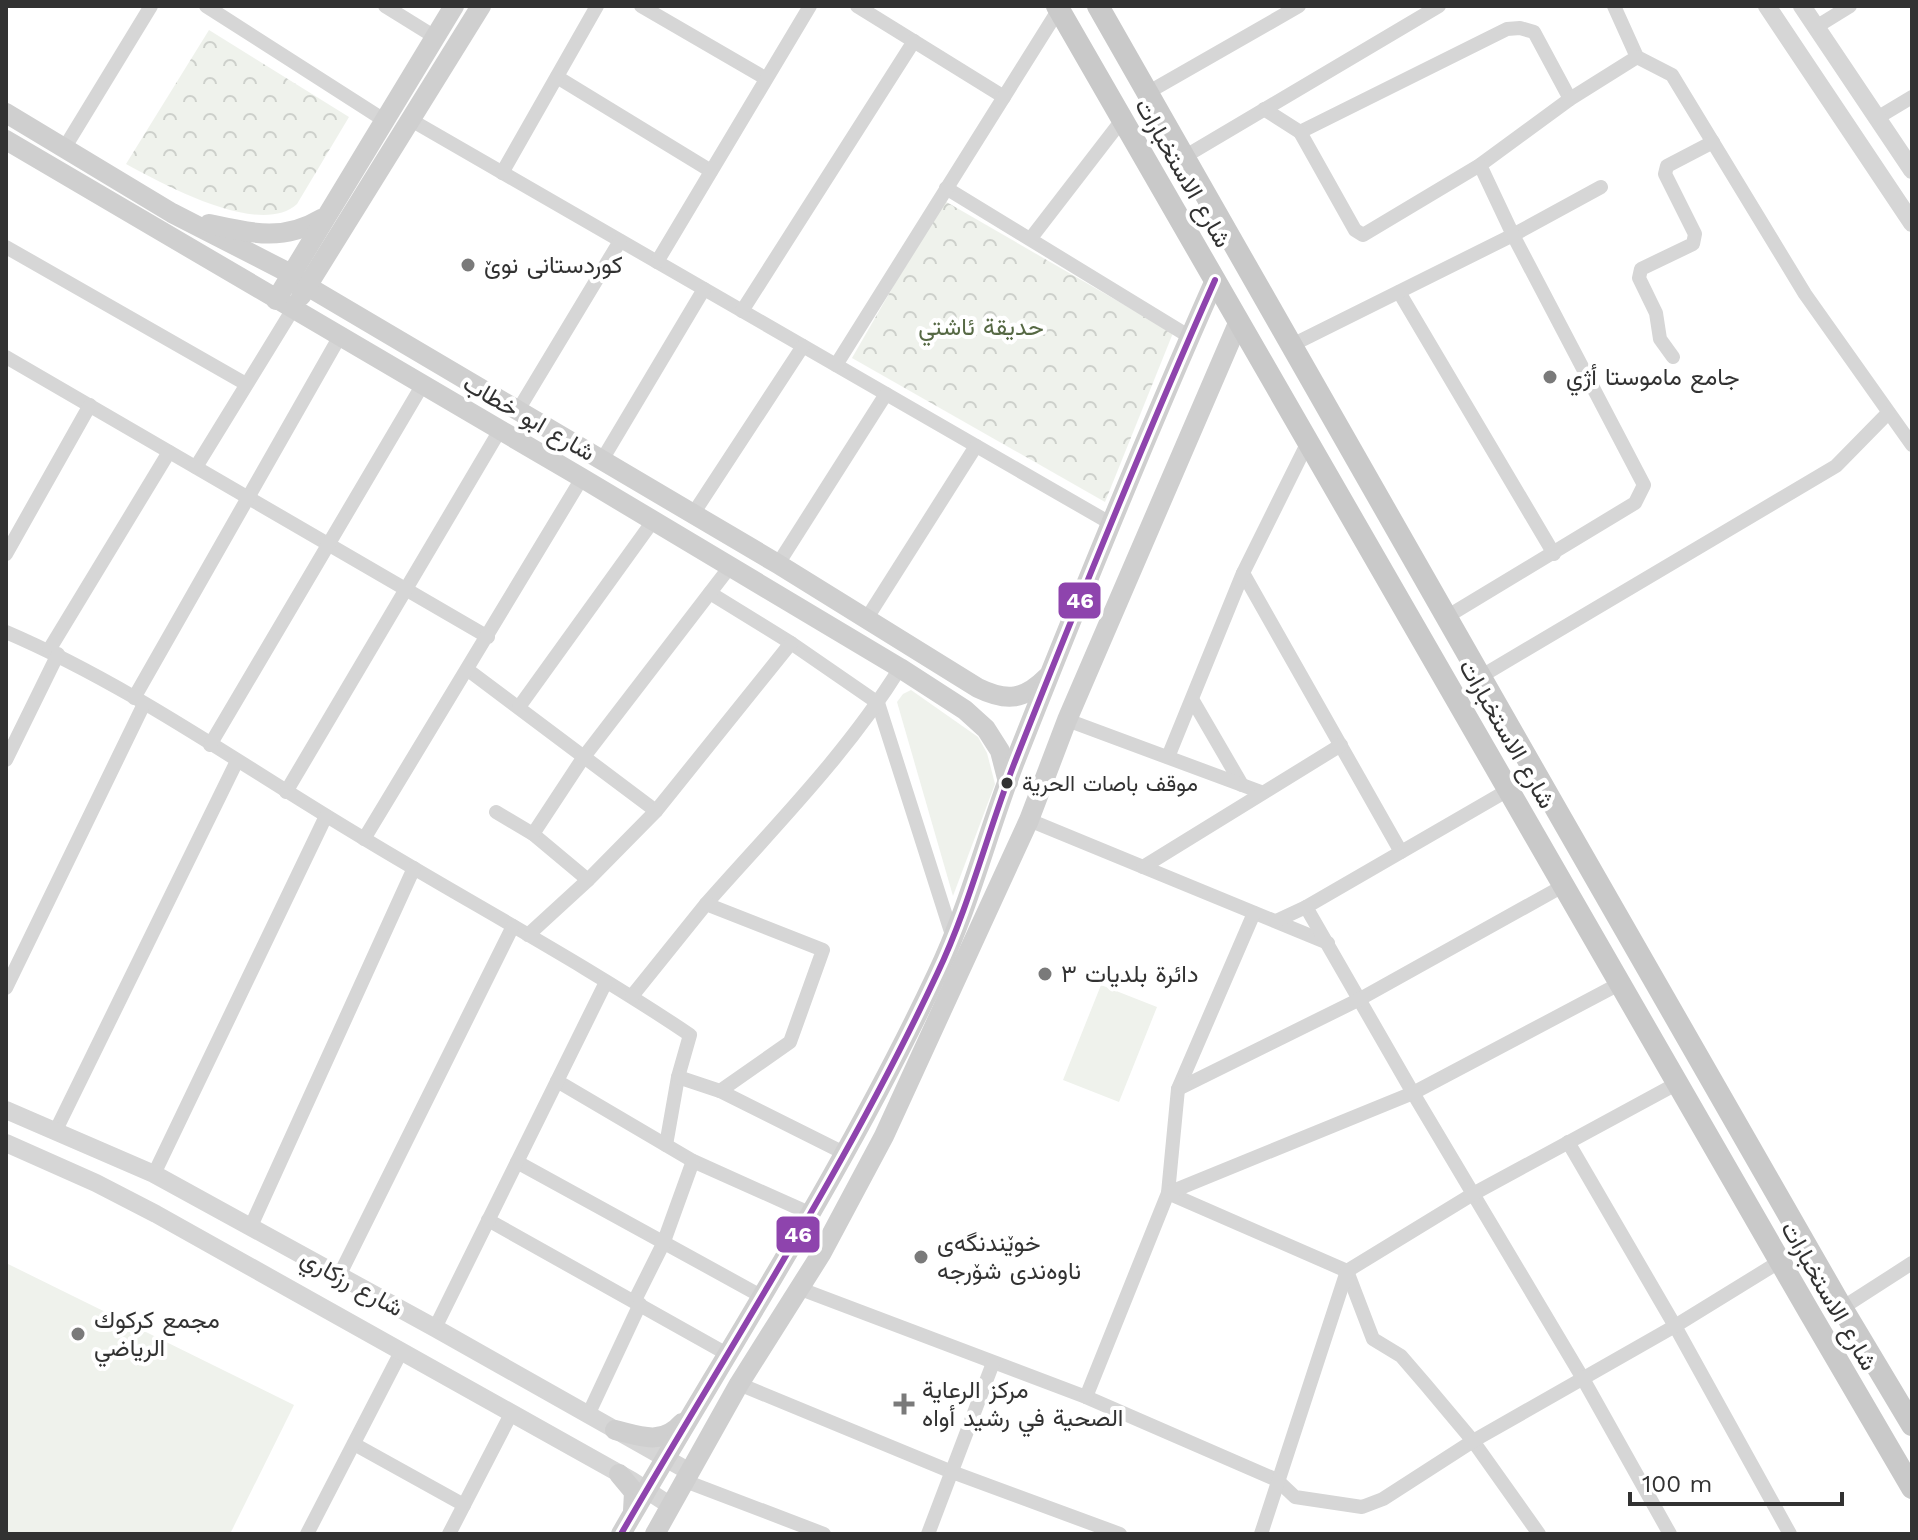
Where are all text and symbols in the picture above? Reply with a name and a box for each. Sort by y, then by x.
street label: شارع الاستخبارات [1127,94,1237,253]
place label: کوردستانی نوێ [484,251,623,280]
marker: کوردستانی نوێ [459,256,477,274]
park label: حديقة ئاشتي [918,313,1044,346]
place label: جامع ماموستا أژي [1566,363,1740,396]
marker: جامع ماموستا أژي [1541,368,1559,386]
street label: شارع ابو خطاب [457,369,600,469]
line badge: 46 [1057,581,1102,620]
text: 46 [1066,588,1094,613]
street label: شارع الاستخبارات [1451,655,1561,814]
place label: موقف باصات الحریة [1022,771,1198,797]
marker: موقف باصات الحریة [999,775,1015,791]
place label: دائرة بلديات ٣ [1061,960,1198,989]
marker: دائرة بلديات ٣ [1036,965,1054,983]
line badge: 46 [775,1215,821,1254]
street label: شارع الاستخبارات [1773,1217,1883,1376]
text: 46 [784,1222,812,1247]
place label: خوێندنگەی ناوەندی شۆرجە [937,1229,1081,1286]
street label: شارع رزكاري [294,1244,408,1327]
marker: خوێندنگەی ناوەندی شۆرجە [912,1248,930,1266]
place label: مجمع كركوك الرياضي [94,1306,220,1367]
marker: مجمع كركوك الرياضي [69,1325,87,1343]
place label: مركز الرعاية الصحية في رشيد أواه [922,1376,1123,1437]
marker: مركز الرعاية الصحية في رشيد أواه [893,1393,915,1415]
scale bar [1630,1456,1842,1506]
text: 100 m [1642,1470,1712,1498]

